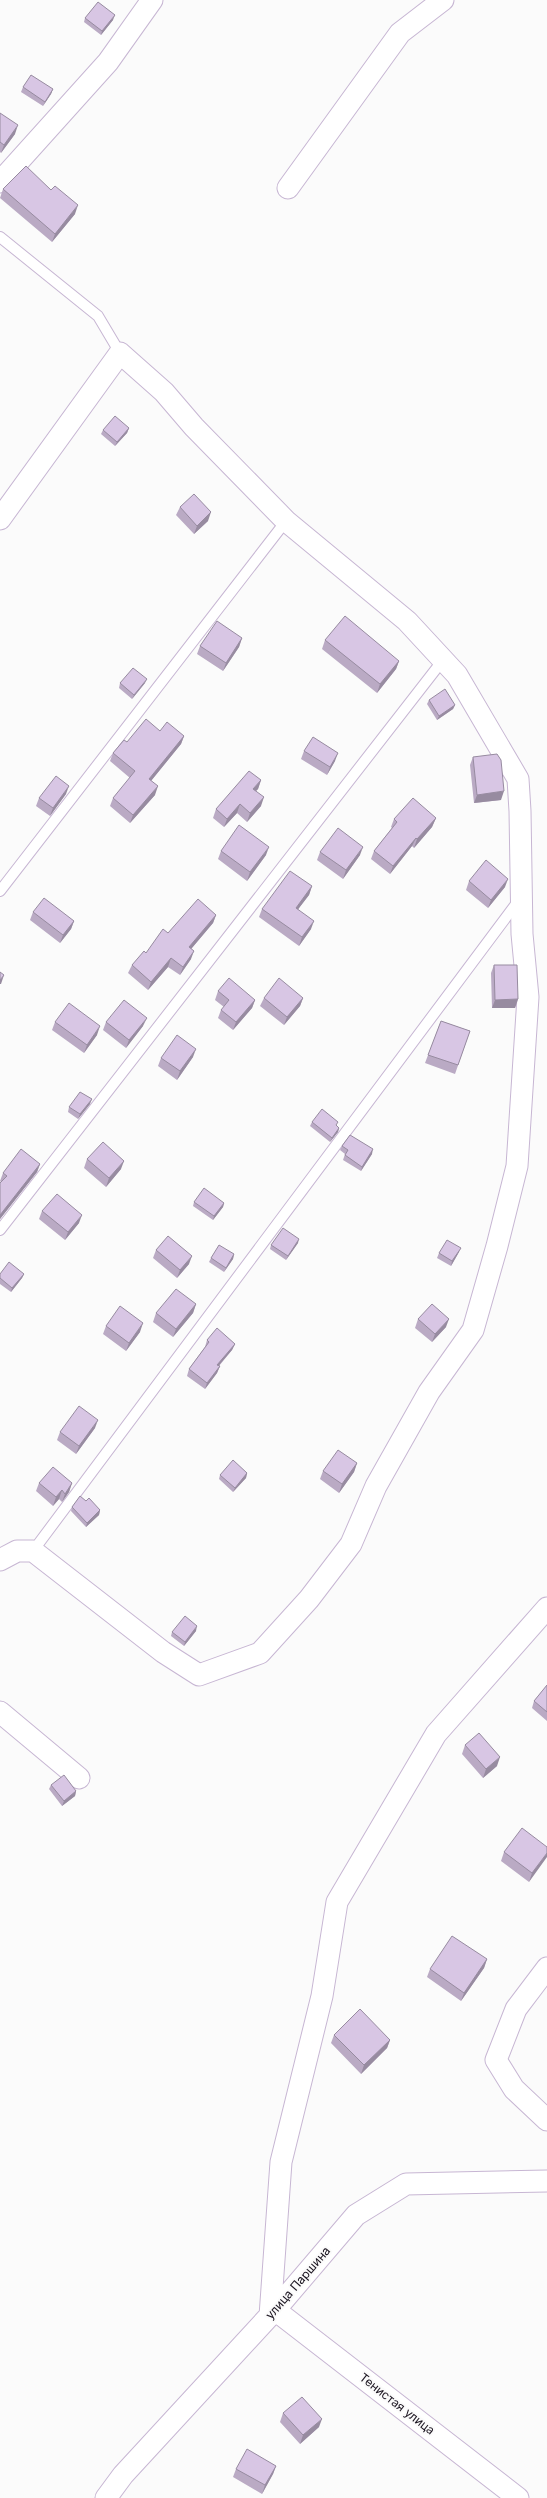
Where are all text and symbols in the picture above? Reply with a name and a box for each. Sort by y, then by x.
street label: улица Паршина [262,2243,333,2322]
street label: Тенистая улица [357,2370,438,2438]

